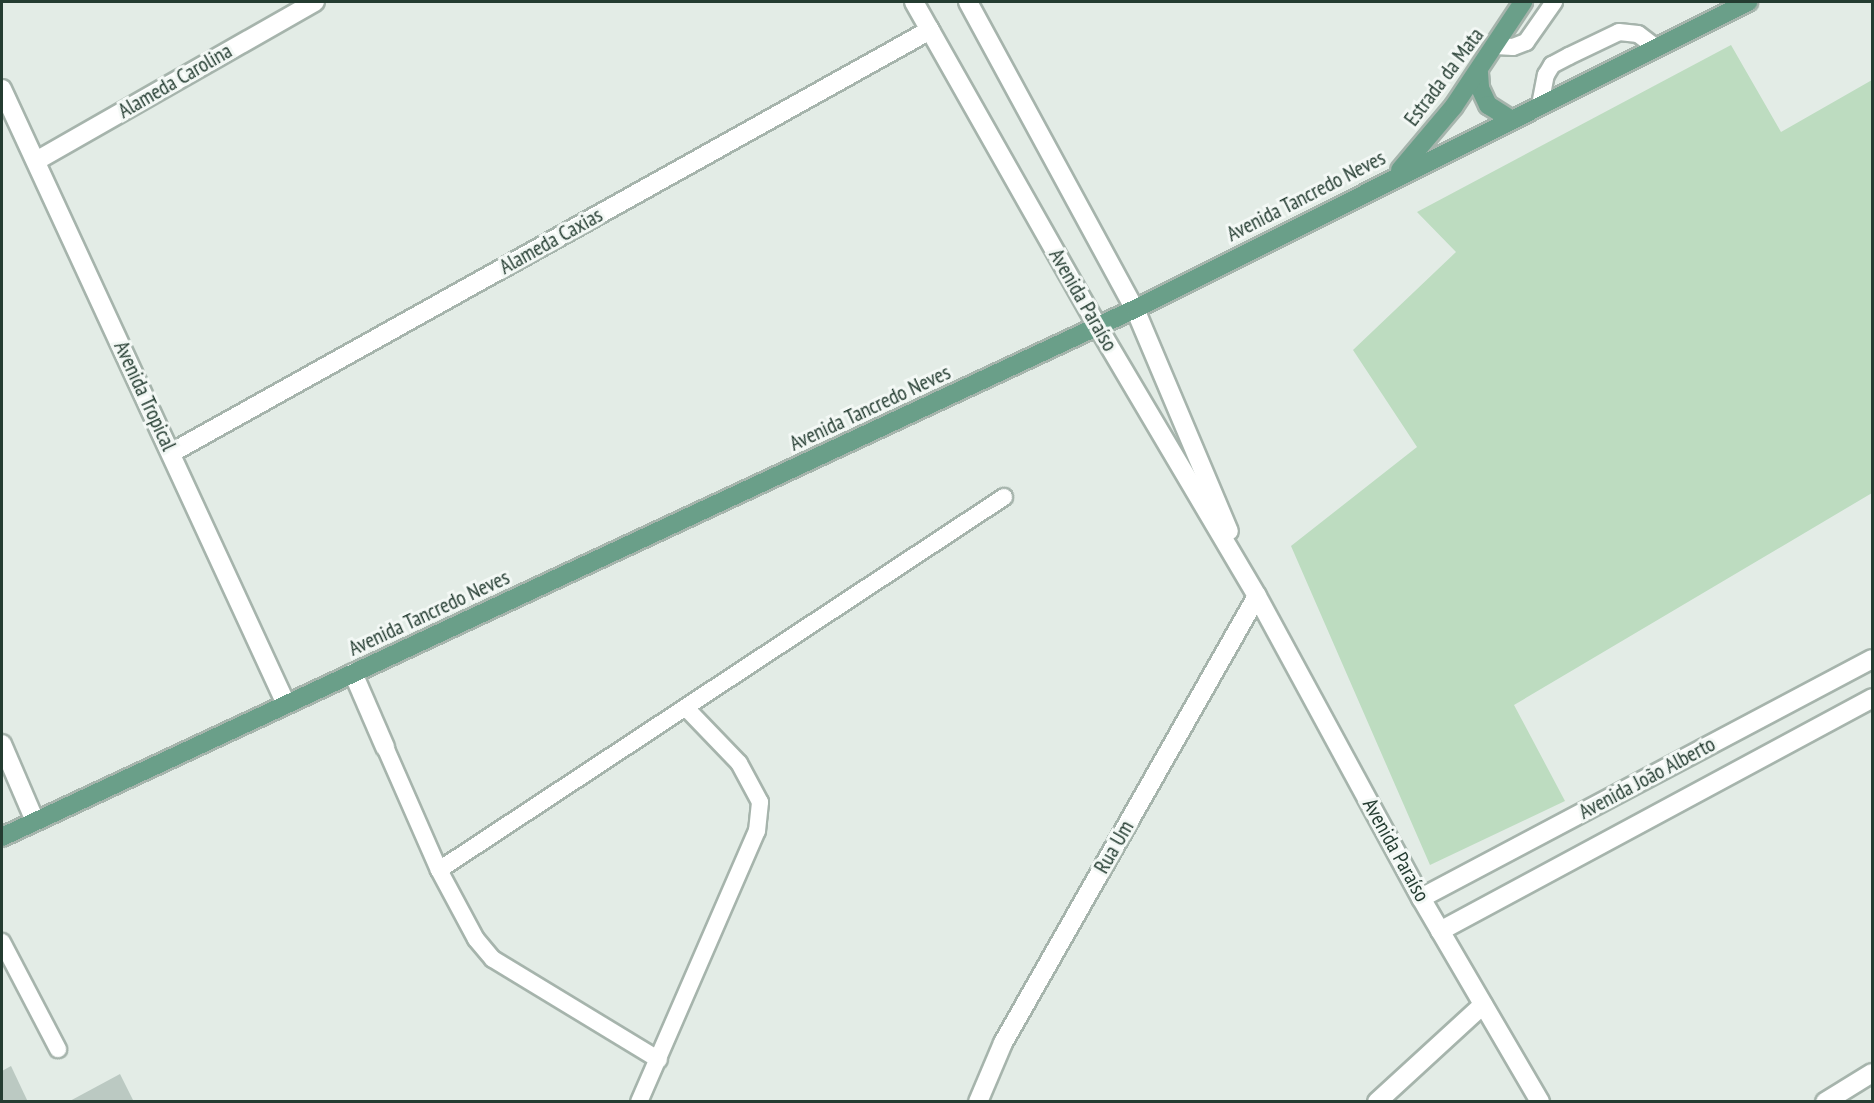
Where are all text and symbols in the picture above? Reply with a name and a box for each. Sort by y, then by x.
street label: Estrada da Mata [1399,23,1489,131]
street label: Alameda Carolina [114,38,236,124]
street label: Avenida Tancredo Neves [1222,145,1390,247]
street label: Alameda Caxias [495,202,607,280]
street label: Avenida Paraíso [1044,244,1122,356]
street label: Avenida Tropical [108,337,182,455]
street label: Avenida Tancredo Neves [785,360,955,456]
street label: Avenida Tancredo Neves [344,565,514,661]
street label: Avenida João Alberto [1574,731,1720,825]
street label: Avenida Paraíso [1357,794,1435,906]
street label: Rua Um [1089,816,1139,878]

